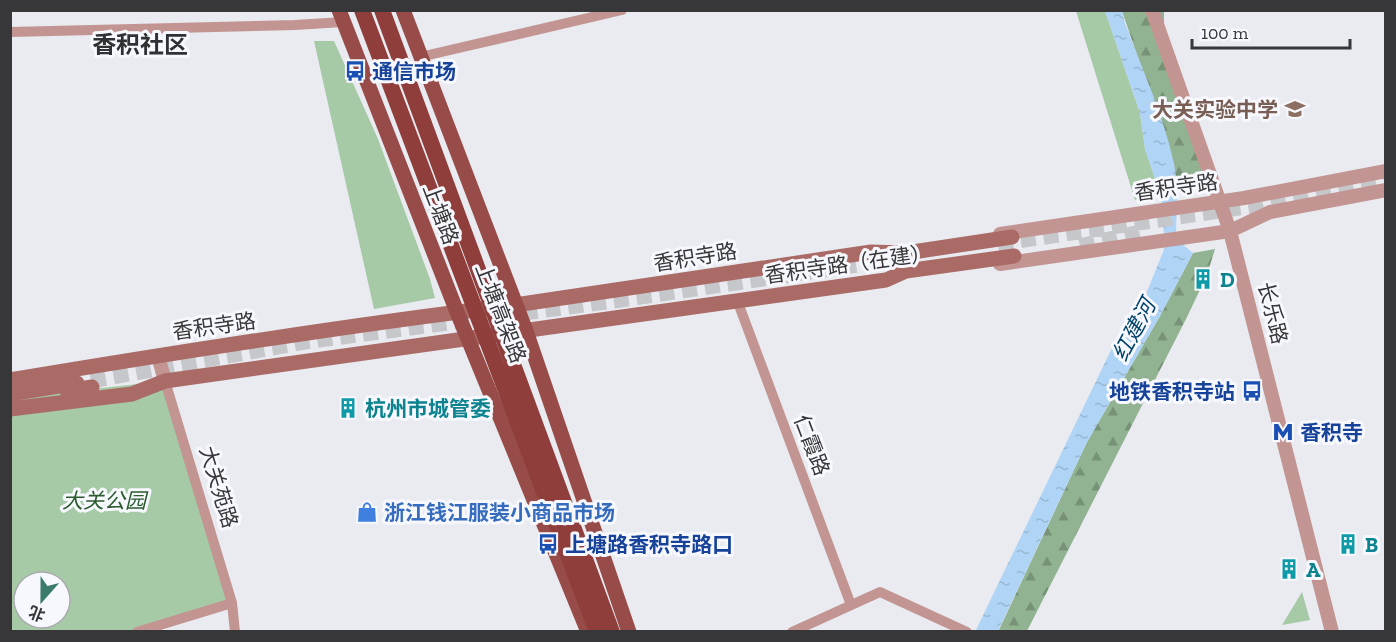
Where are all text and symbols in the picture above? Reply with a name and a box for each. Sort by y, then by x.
scale bar [1192,12,1350,50]
text: 100 m [1201,22,1249,44]
district label: 香积社区 [92,30,188,59]
bus stop icon: 通信市场 [343,59,367,83]
place label: 通信市场 [372,59,456,84]
place label: 大关实验中学 [1152,97,1278,122]
school or university icon: 大关实验中学 [1283,97,1307,121]
street label: 香积寺路 [1133,169,1219,205]
street label: 上塘路 [418,180,464,248]
street label: 香积寺路 [652,238,738,276]
street label: 香积寺路（在建） [763,240,933,288]
street label: 上塘高架路 [471,260,531,366]
building icon: D [1191,267,1215,291]
place label: D [1220,267,1235,292]
street label: 长乐路 [1253,279,1293,347]
water label: 红建河 [1107,291,1163,365]
street label: 香积寺路 [171,308,257,344]
place label: 地铁香积寺站 [1109,379,1235,404]
bus stop icon: 地铁香积寺站 [1240,379,1264,403]
building icon: 杭州市城管委 [336,396,360,420]
place label: 杭州市城管委 [365,396,491,421]
street label: 仁霞路 [789,411,835,479]
metro station icon: 香积寺 [1271,420,1295,444]
place label: 香积寺 [1300,420,1363,445]
street label: 大关苑路 [195,443,243,531]
park label: 大关公园 [62,488,149,513]
shop icon: 浙江钱江服装小商品市场 [355,500,379,524]
place label: 浙江钱江服装小商品市场 [384,500,615,525]
bus stop icon: 上塘路香积寺路口 [536,532,560,556]
place label: 上塘路香积寺路口 [565,532,733,557]
building icon: B [1336,532,1360,556]
place label: B [1365,532,1378,557]
building icon: A [1277,557,1301,581]
place label: A [1306,557,1321,582]
north arrow [12,570,72,630]
text: 北 [26,602,48,625]

